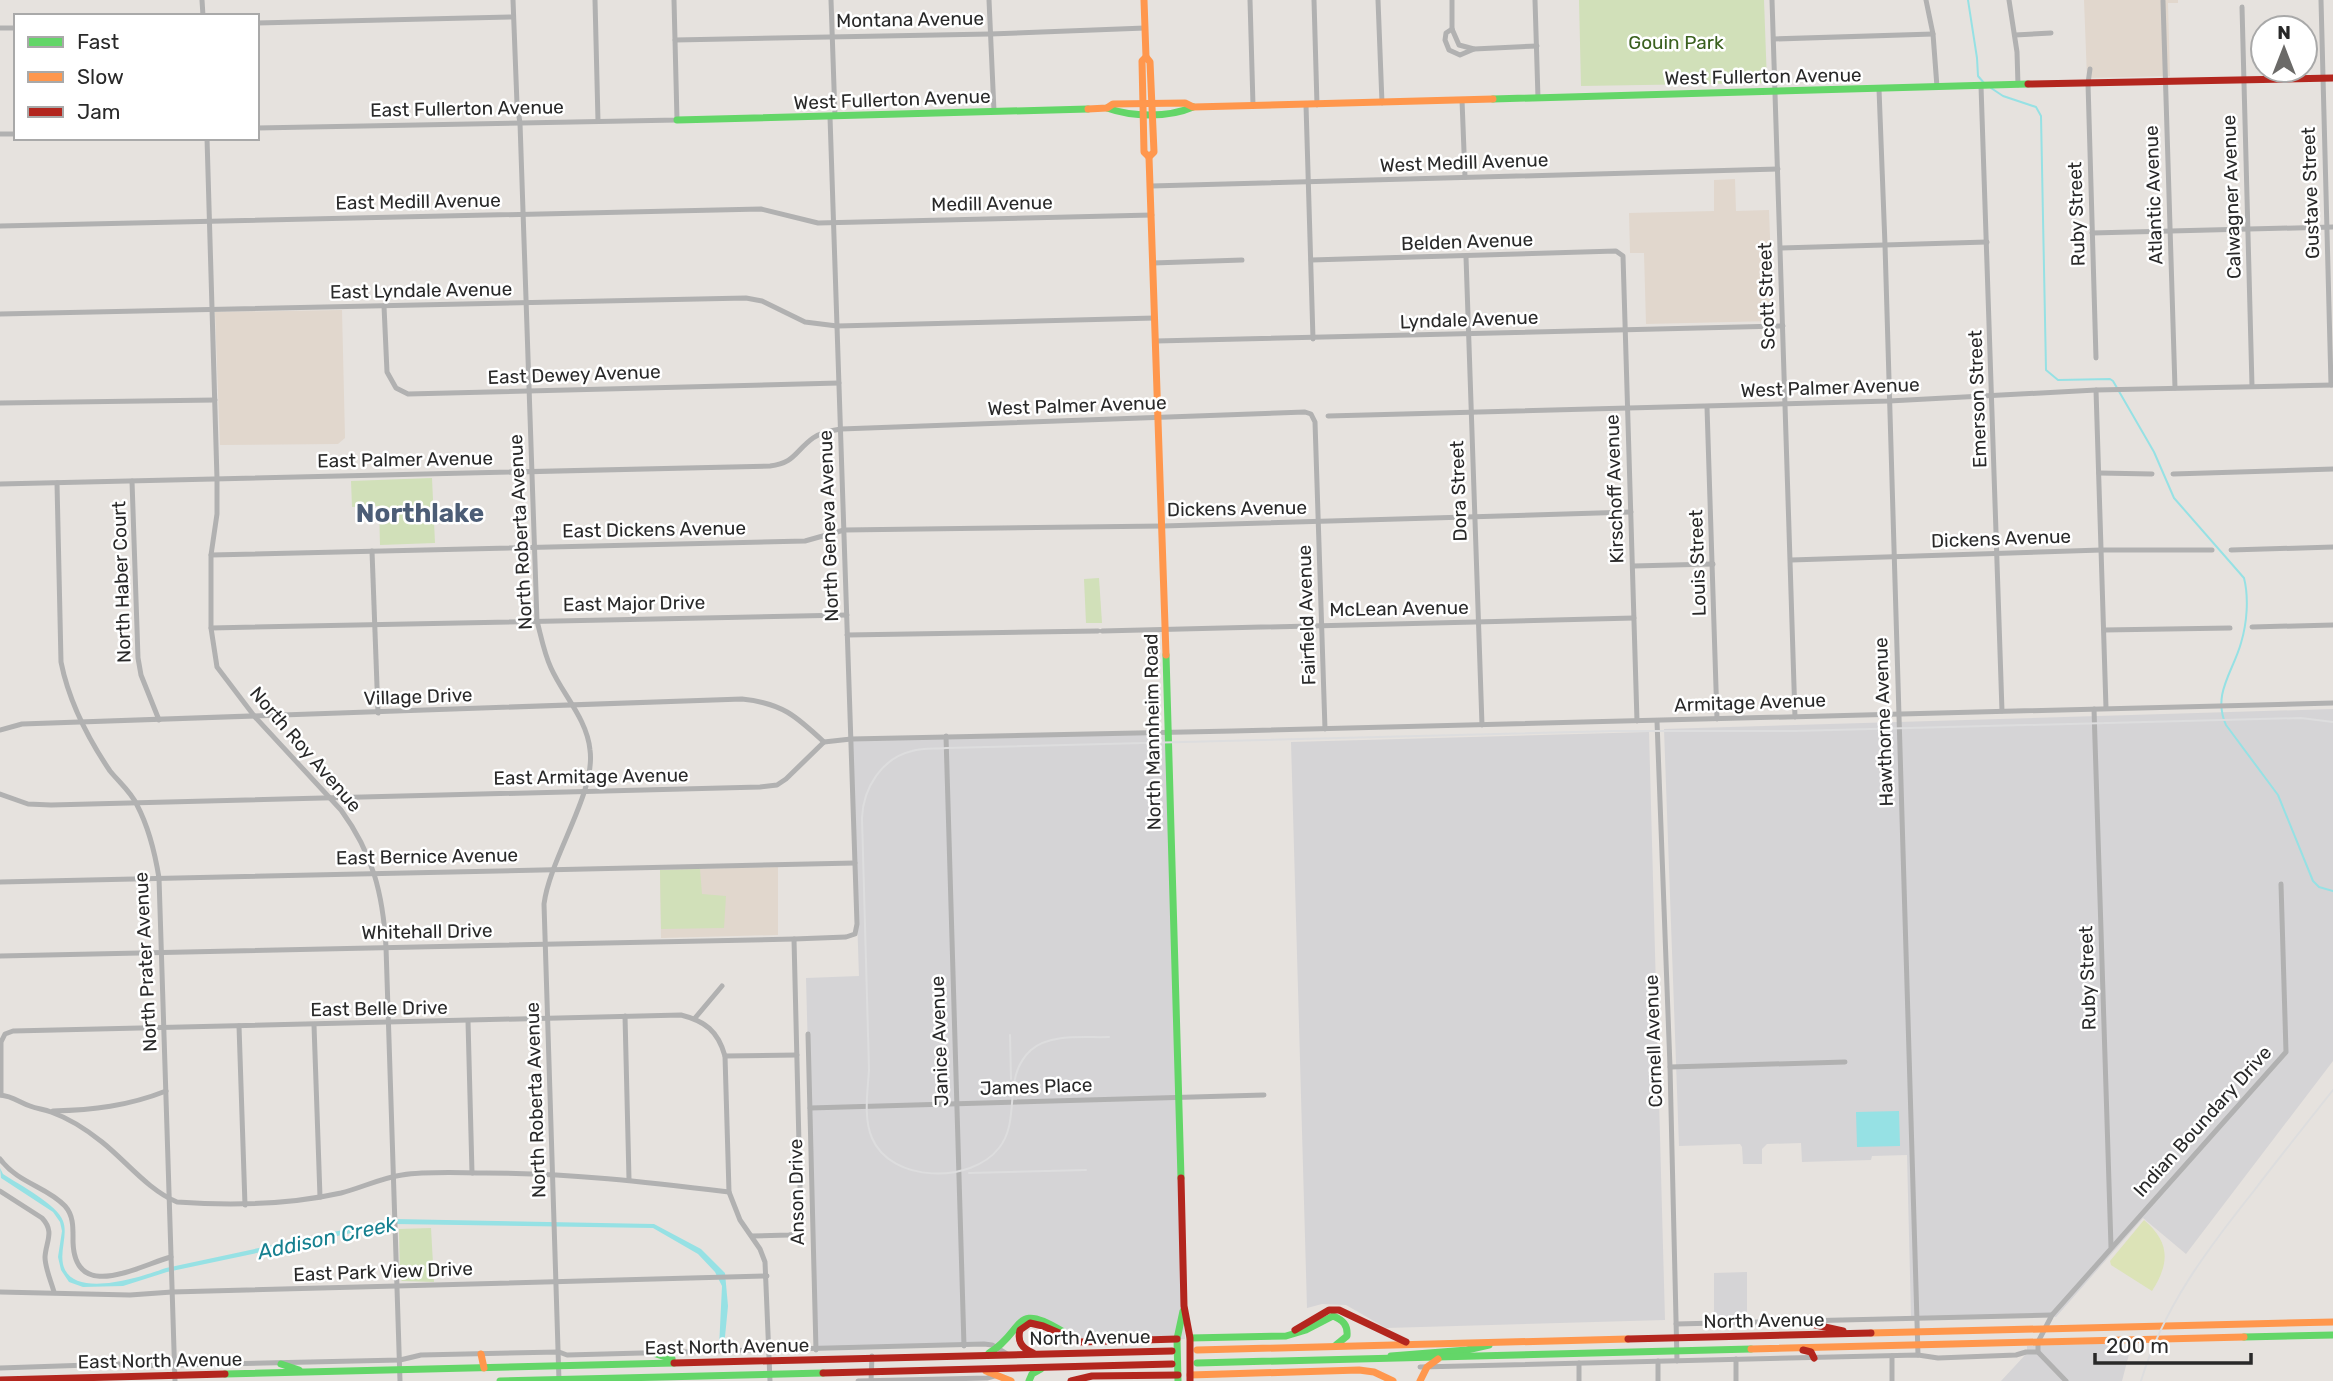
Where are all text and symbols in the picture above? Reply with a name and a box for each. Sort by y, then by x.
street label: Montana Avenue [836,7,984,32]
legend [14,14,259,140]
north arrow [2249,14,2319,84]
text: N [2277,21,2291,44]
text: Fast [77,29,119,54]
park label: Gouin Park [1628,31,1724,54]
street label: West Fullerton Avenue [1664,63,1862,90]
text: Slow [77,64,124,89]
street label: West Fullerton Avenue [793,85,991,114]
street label: East Fullerton Avenue [370,95,564,122]
text: Jam [77,99,121,124]
street label: Calwagner Avenue [2217,115,2246,279]
street label: Atlantic Avenue [2140,125,2167,265]
street label: Gustave Street [2297,126,2324,259]
street label: West Medill Avenue [1379,148,1549,177]
street label: Ruby Street [2063,161,2090,267]
street label: East Medill Avenue [335,189,501,214]
street label: Medill Avenue [931,191,1053,216]
street label: Belden Avenue [1401,228,1533,255]
street label: Scott Street [1753,241,1780,350]
street label: East Lyndale Avenue [330,277,512,304]
street label: Lyndale Avenue [1399,306,1539,333]
street label: Emerson Street [1964,329,1991,468]
street label: East Dewey Avenue [487,360,661,389]
street label: West Palmer Avenue [1740,373,1920,402]
street label: West Palmer Avenue [987,391,1167,420]
street label: Kirschoff Avenue [1600,414,1629,564]
street label: North Geneva Avenue [814,430,843,622]
street label: North Roberta Avenue [504,433,537,630]
street label: Dora Street [1445,439,1472,542]
street label: East Palmer Avenue [317,446,493,473]
street label: Dickens Avenue [1167,496,1307,521]
district label: Northlake [356,498,484,529]
street label: North Haber Court [107,500,136,663]
street label: Louis Street [1684,509,1711,617]
street label: East Dickens Avenue [562,516,746,543]
street label: Dickens Avenue [1931,525,2071,552]
street label: Fairfield Avenue [1293,544,1320,686]
street label: East Major Drive [563,591,705,616]
street label: McLean Avenue [1329,596,1469,621]
street label: North Mannheim Road [1139,633,1166,831]
street label: Hawthorne Avenue [1869,637,1898,807]
street label: North Roy Avenue [245,682,366,817]
street label: Village Drive [363,683,473,710]
street label: Armitage Avenue [1674,688,1826,717]
street label: East Armitage Avenue [493,763,689,790]
street label: East Bernice Avenue [336,843,518,870]
street label: North Prater Avenue [129,871,162,1053]
street label: Whitehall Drive [361,919,493,944]
street label: Ruby Street [2074,925,2101,1031]
street label: Cornell Avenue [1640,974,1667,1108]
street label: Janice Avenue [926,975,953,1107]
street label: East Belle Drive [310,996,448,1021]
street label: North Roberta Avenue [521,1002,550,1198]
street label: Indian Boundary Drive [2129,1041,2276,1202]
street label: James Place [979,1073,1093,1100]
street label: Anson Drive [784,1138,809,1246]
water label: Addison Creek [254,1210,399,1265]
street label: East Park View Drive [293,1257,473,1286]
street label: North Avenue [1703,1308,1825,1333]
scale bar [2095,1322,2251,1366]
street label: North Avenue [1029,1325,1151,1350]
text: 200 m [2106,1333,2169,1358]
street label: East North Avenue [644,1334,810,1359]
street label: East North Avenue [77,1348,243,1373]

